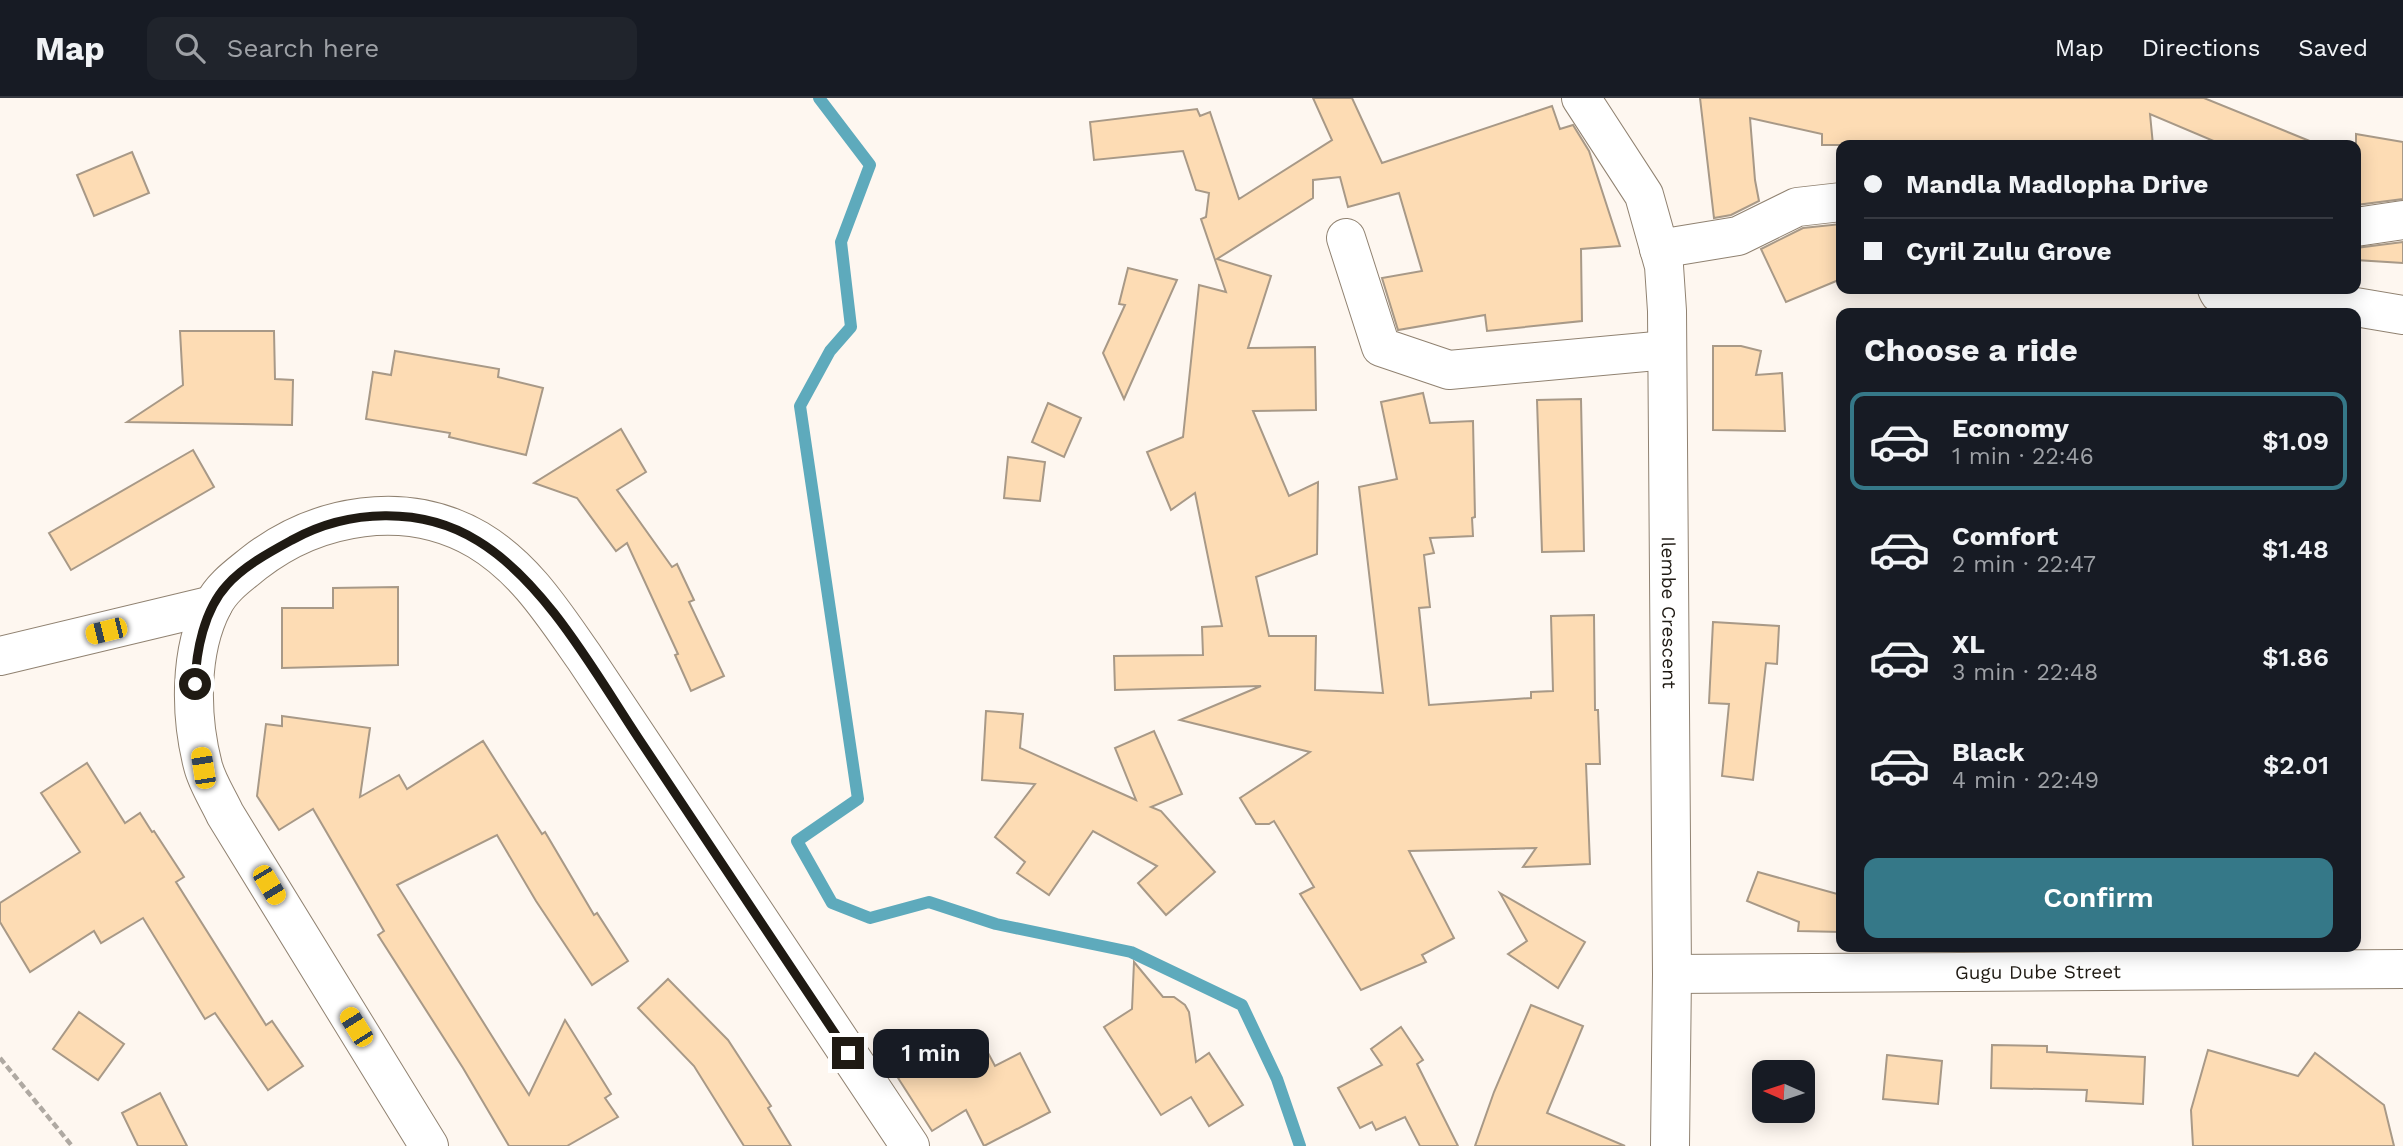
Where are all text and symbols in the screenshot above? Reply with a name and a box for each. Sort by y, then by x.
search box [147,17,637,80]
text: Map [35,29,105,68]
icon: search [171,29,209,67]
text: Search here [227,33,379,63]
text: Map [2055,34,2104,62]
text: Directions [2142,34,2260,62]
text: Saved [2298,34,2368,62]
text: Mandla Madlopha Drive [1906,169,2208,199]
text: Cyril Zulu Grove [1906,236,2112,266]
text: Choose a ride [1864,331,2078,369]
icon: car [1868,410,1931,473]
text: Economy [1952,413,2069,443]
text: $1.09 [2262,426,2329,456]
text: 1 min · 22:46 [1952,443,2094,470]
icon: car [1868,518,1931,581]
text: Comfort [1952,521,2058,551]
text: $1.48 [2262,534,2329,564]
street label: Ilembe Crescent [1657,536,1681,689]
text: 2 min · 22:47 [1952,551,2096,578]
car [84,616,129,646]
icon: car [1868,626,1931,689]
text: XL [1952,629,1985,659]
text: $1.86 [2262,642,2329,672]
text: 3 min · 22:48 [1952,659,2098,686]
route start [179,668,211,700]
icon: car [1868,734,1931,797]
text: Black [1952,737,2024,767]
car [190,746,217,790]
text: $2.01 [2263,750,2329,780]
text: 4 min · 22:49 [1952,767,2099,794]
button: Confirm [1864,858,2333,938]
car [250,862,289,908]
street label: Gugu Dube Street [1955,960,2121,984]
car [336,1004,377,1050]
callout: 1 min [872,1028,988,1077]
route end [832,1037,864,1069]
text: 1 min [901,1040,961,1067]
north arrow [1752,1060,1815,1124]
map controls [1752,1060,1815,1123]

